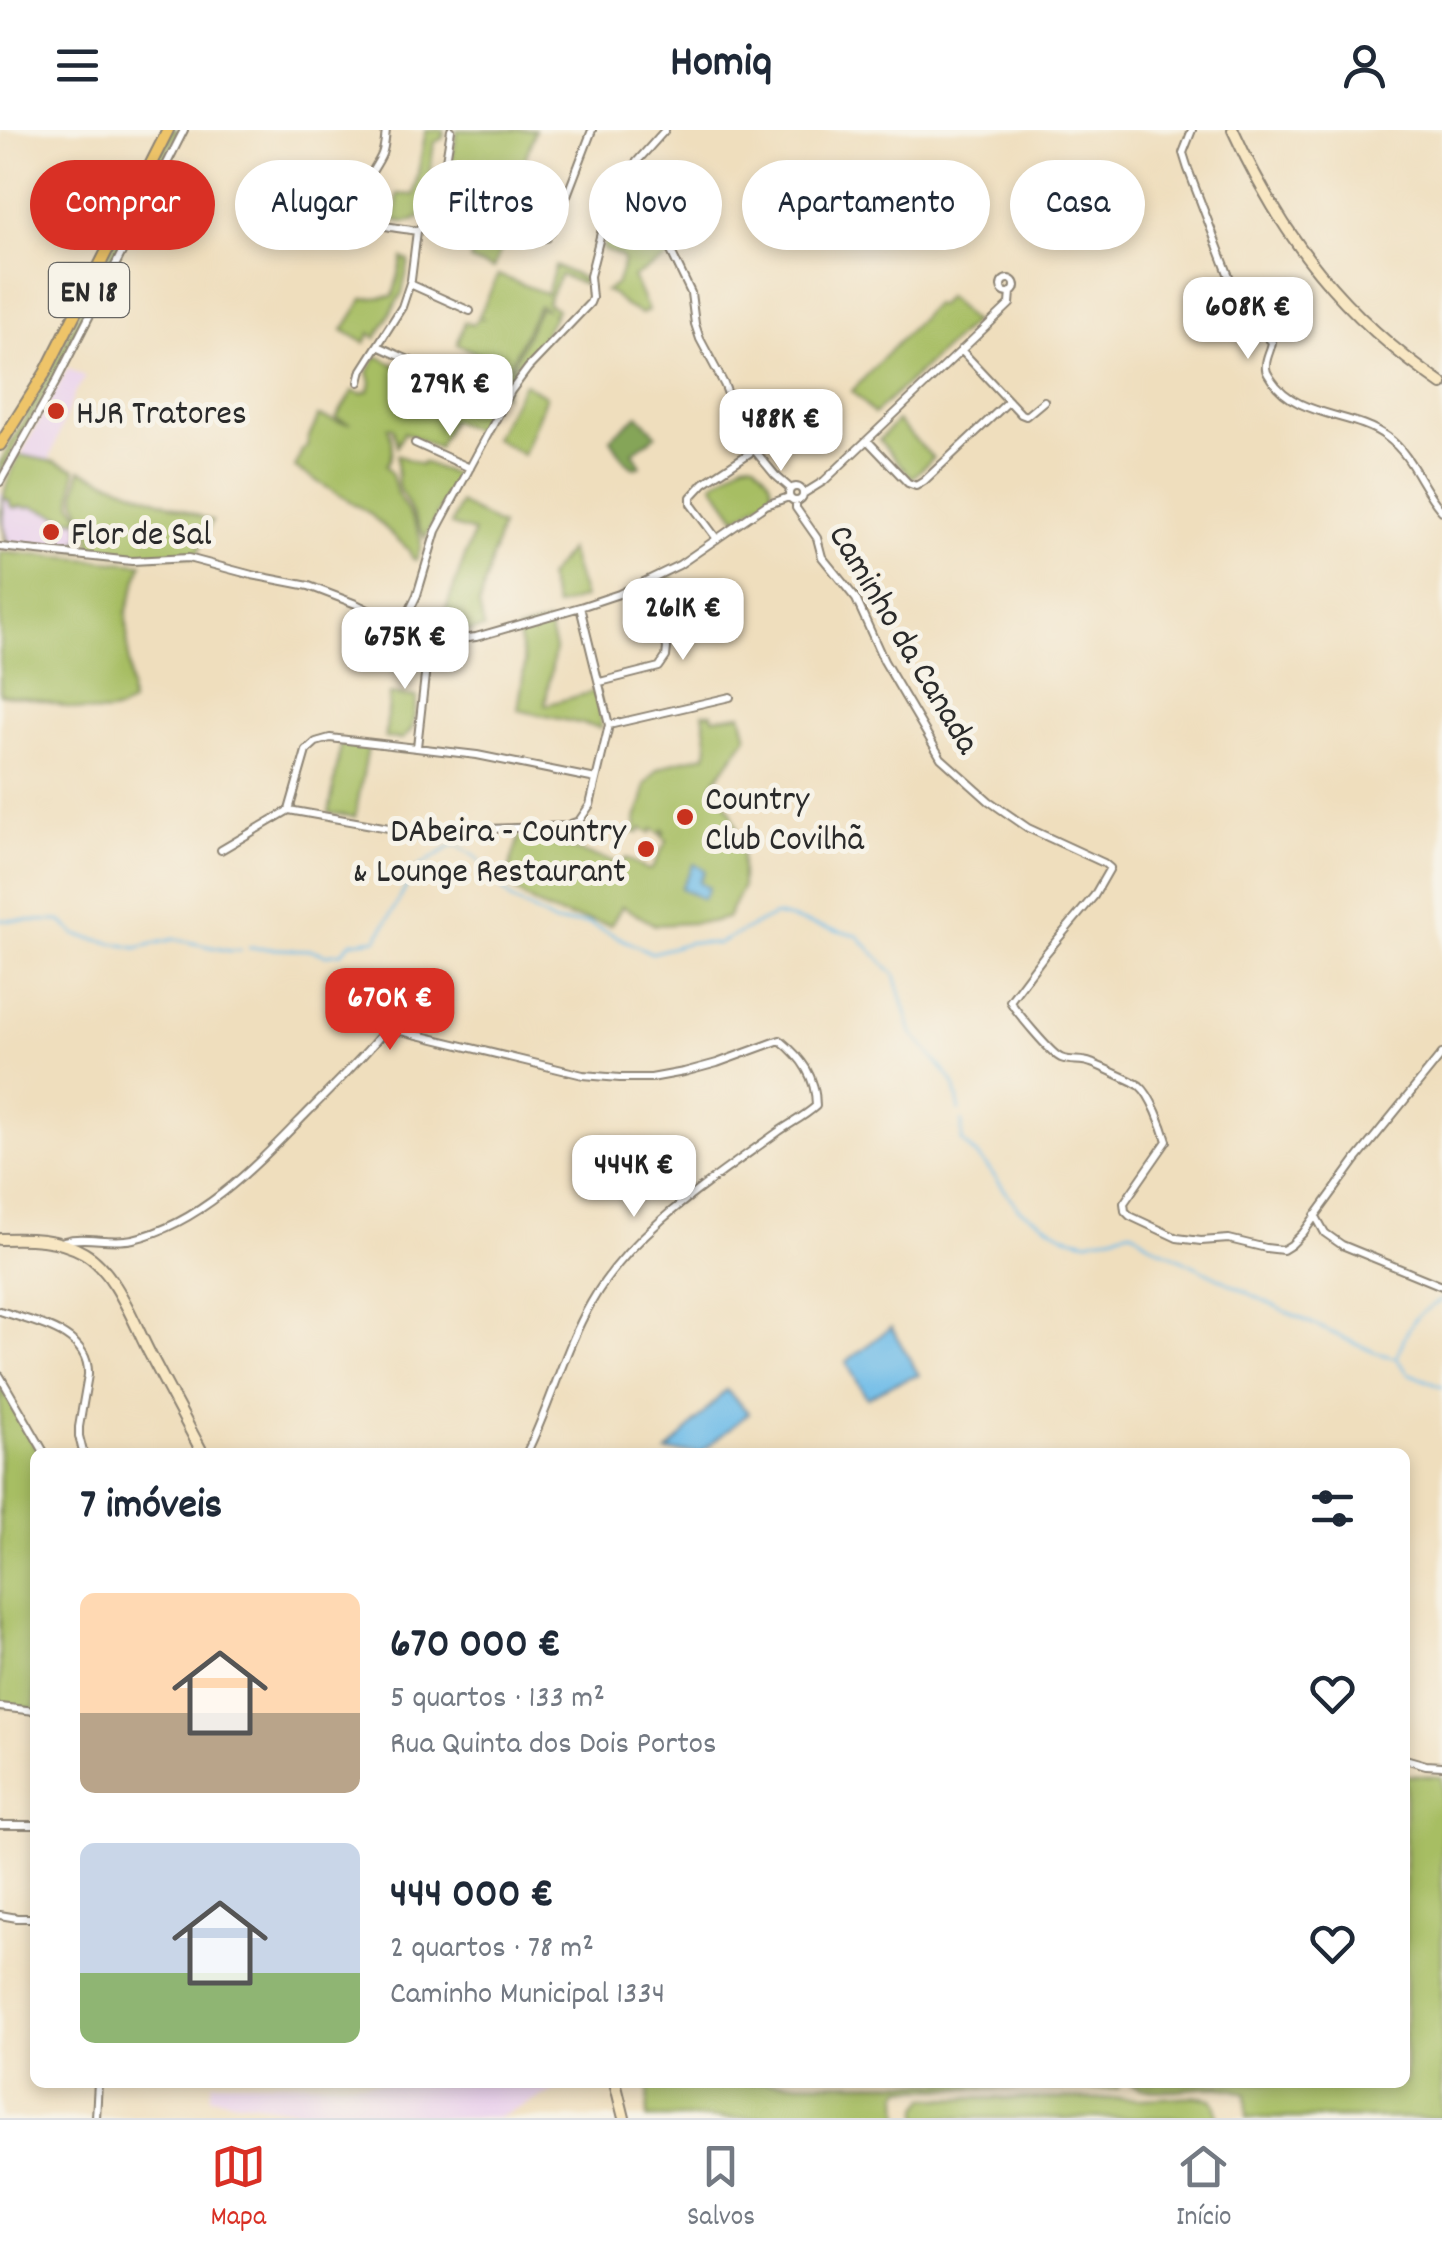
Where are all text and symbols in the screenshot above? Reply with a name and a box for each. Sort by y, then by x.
text: Homiq [670,33,772,97]
icon: menu [50,38,105,93]
icon: person [1337,38,1392,93]
chip: Comprar [30,160,215,250]
chip: Alugar [235,160,393,250]
chip: Filtros [413,160,569,250]
chip: Novo [589,160,722,250]
chip: Apartamento [742,160,990,250]
chip: Casa [1010,160,1145,250]
road number: EN 18 [49,263,129,317]
pin: 608K € [1167,277,1329,362]
text: 608K € [1205,286,1291,332]
pin: 279K € [369,354,531,439]
text: 279K € [410,363,490,409]
pin: 488K € [700,389,862,474]
place label: HJR Tratores [76,391,247,441]
text: 488K € [742,398,820,444]
marker: HJR Tratores [45,400,67,422]
place label: Flor de Sal [71,512,212,562]
street label: Caminho da Canada [813,516,990,765]
marker: Flor de Sal [40,521,62,543]
pin: 261K € [602,578,764,663]
text: 261K € [645,587,721,633]
pin: 675K € [324,607,486,692]
text: 675K € [364,616,446,662]
place label: Country Club Covilhã [705,777,865,867]
marker: Country Club Covilhã [674,806,696,828]
place label: DAbeira - Country & Lounge Restaurant [353,809,627,899]
marker: DAbeira - Country & Lounge Restaurant [635,838,657,860]
pin: 670K € [309,968,471,1053]
text: 670K € [347,977,433,1023]
pin: 444K € [553,1135,715,1220]
text: 444K € [594,1144,674,1190]
text: 7 imóveis [80,1478,222,1538]
icon: filters [1305,1481,1360,1536]
text: 670 000 € [390,1617,561,1677]
icon: home [160,1633,280,1753]
icon: heart [1305,1666,1360,1721]
text: 5 quartos · 133 m² [390,1677,605,1723]
text: Rua Quinta dos Dois Portos [390,1723,717,1769]
text: 444 000 € [390,1867,554,1927]
icon: home [160,1883,280,2003]
icon: heart [1305,1916,1360,1971]
text: 2 quartos · 78 m² [390,1927,594,1973]
text: Caminho Municipal 1334 [390,1973,665,2019]
tab: Mapa [210,2139,266,2239]
tab: Salvos [687,2139,755,2239]
tab: Início [1176,2139,1232,2239]

